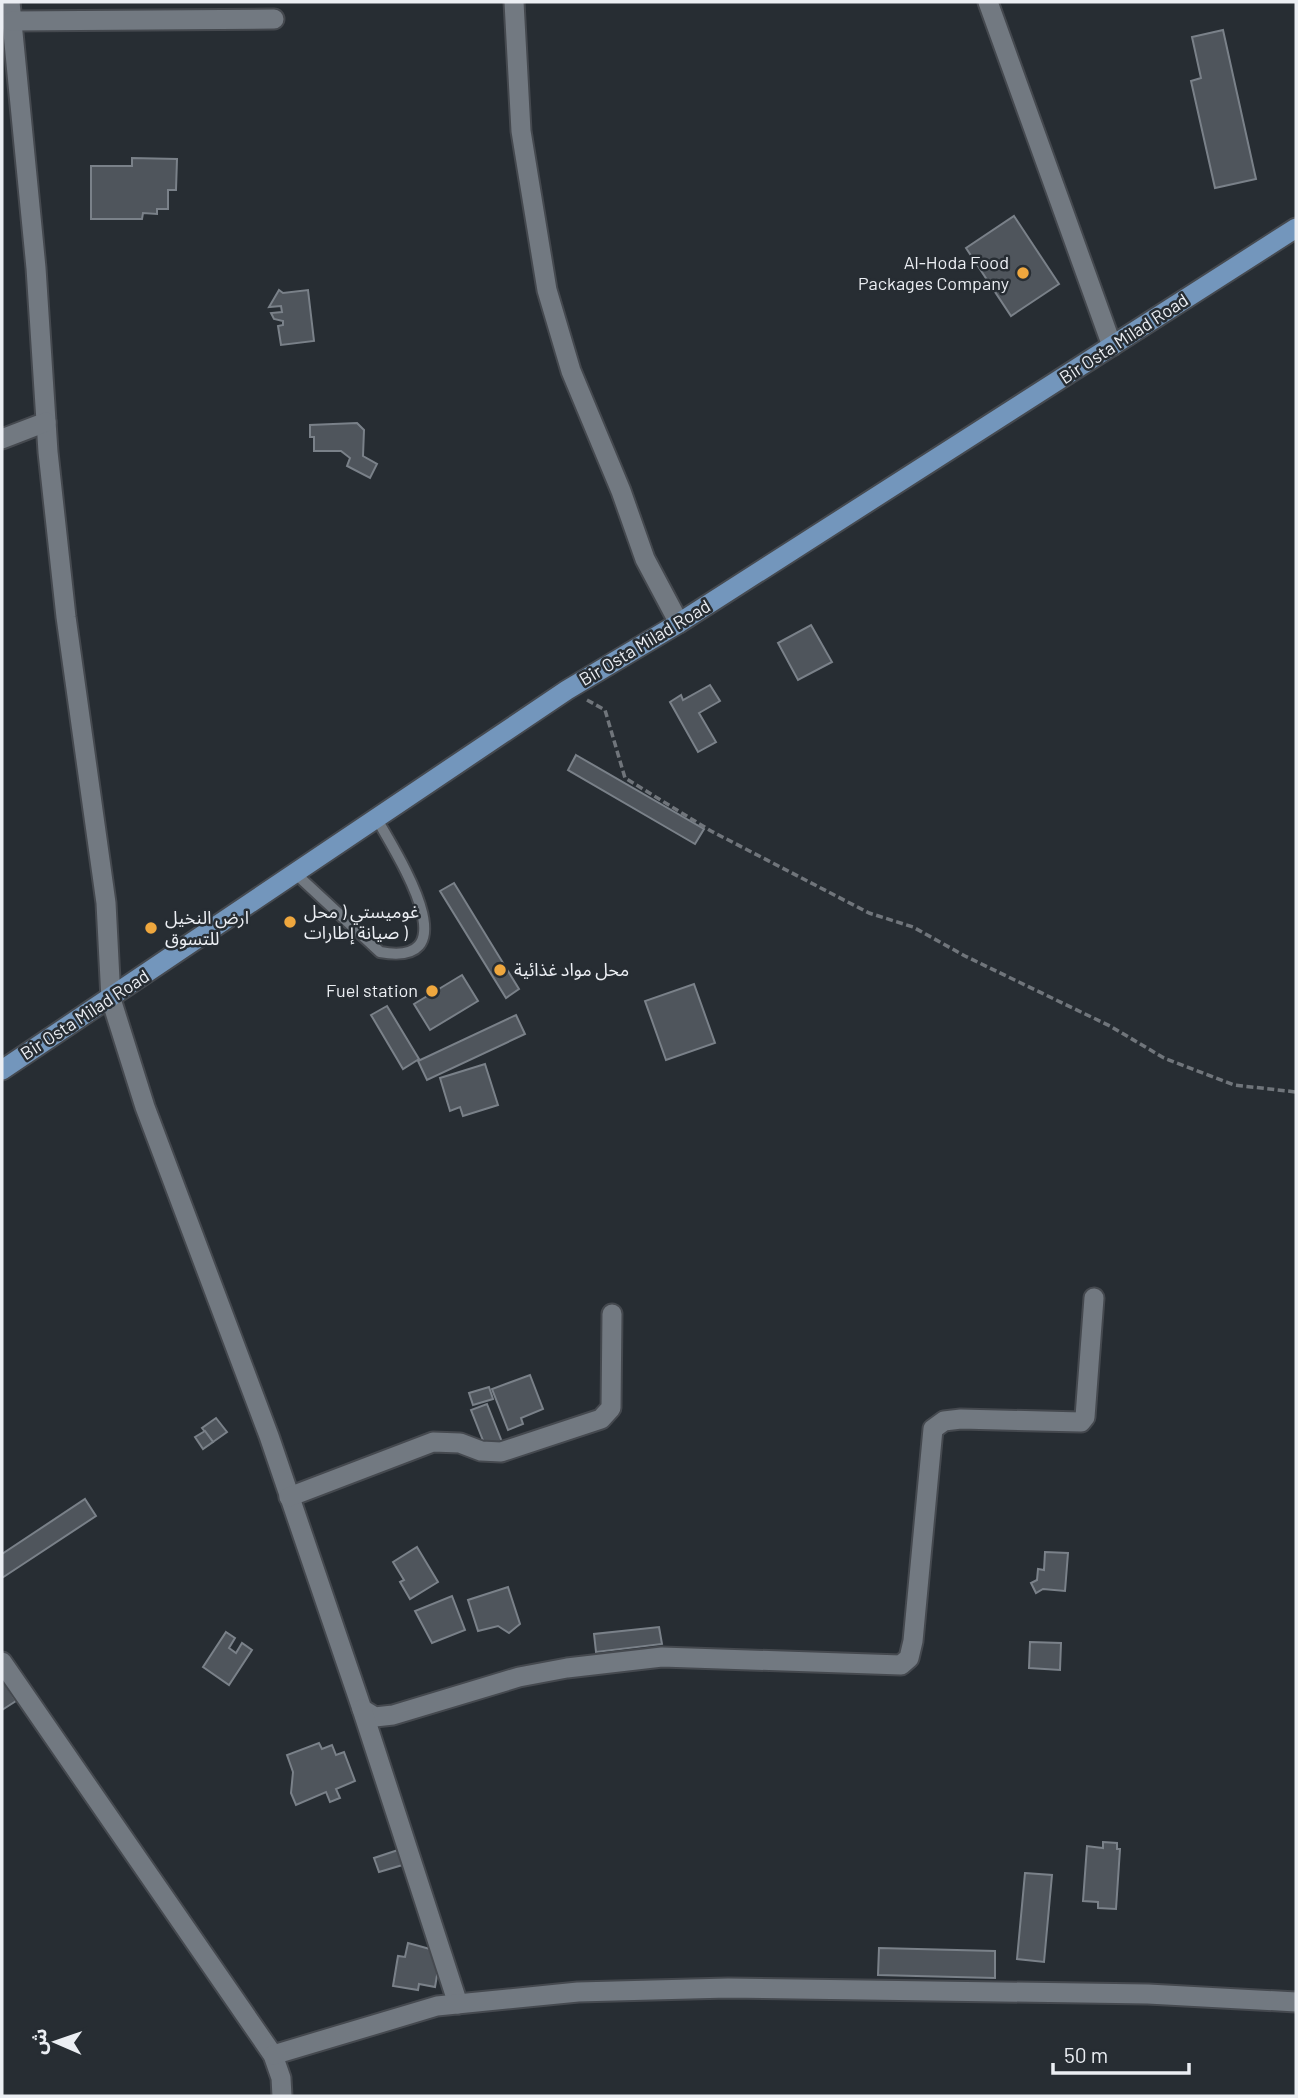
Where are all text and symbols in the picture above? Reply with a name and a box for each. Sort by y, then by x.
place label: Al-Hoda Food Packages Company [858,251,1009,294]
marker: Al-Hoda Food Packages Company [1015,265,1031,281]
street label: Bir Osta Milad Road [1055,288,1192,388]
street label: Bir Osta Milad Road [575,594,714,690]
place label: غوميستي ( محل صيانة إطارات ) [304,900,419,945]
place label: ارض النخيل للتسوق [165,906,249,950]
marker: غوميستي ( محل صيانة إطارات ) [282,914,298,930]
marker: ارض النخيل للتسوق [143,920,159,936]
place label: محل مواد غذائية [514,958,629,981]
marker: محل مواد غذائية [492,962,508,978]
street label: Bir Osta Milad Road [16,964,153,1064]
place label: Fuel station [326,979,418,1001]
marker: Fuel station [424,983,440,999]
north arrow [21,2007,91,2077]
text: ش [27,2028,50,2055]
scale bar [1053,2032,1190,2076]
text: 50 m [1064,2042,1108,2067]

